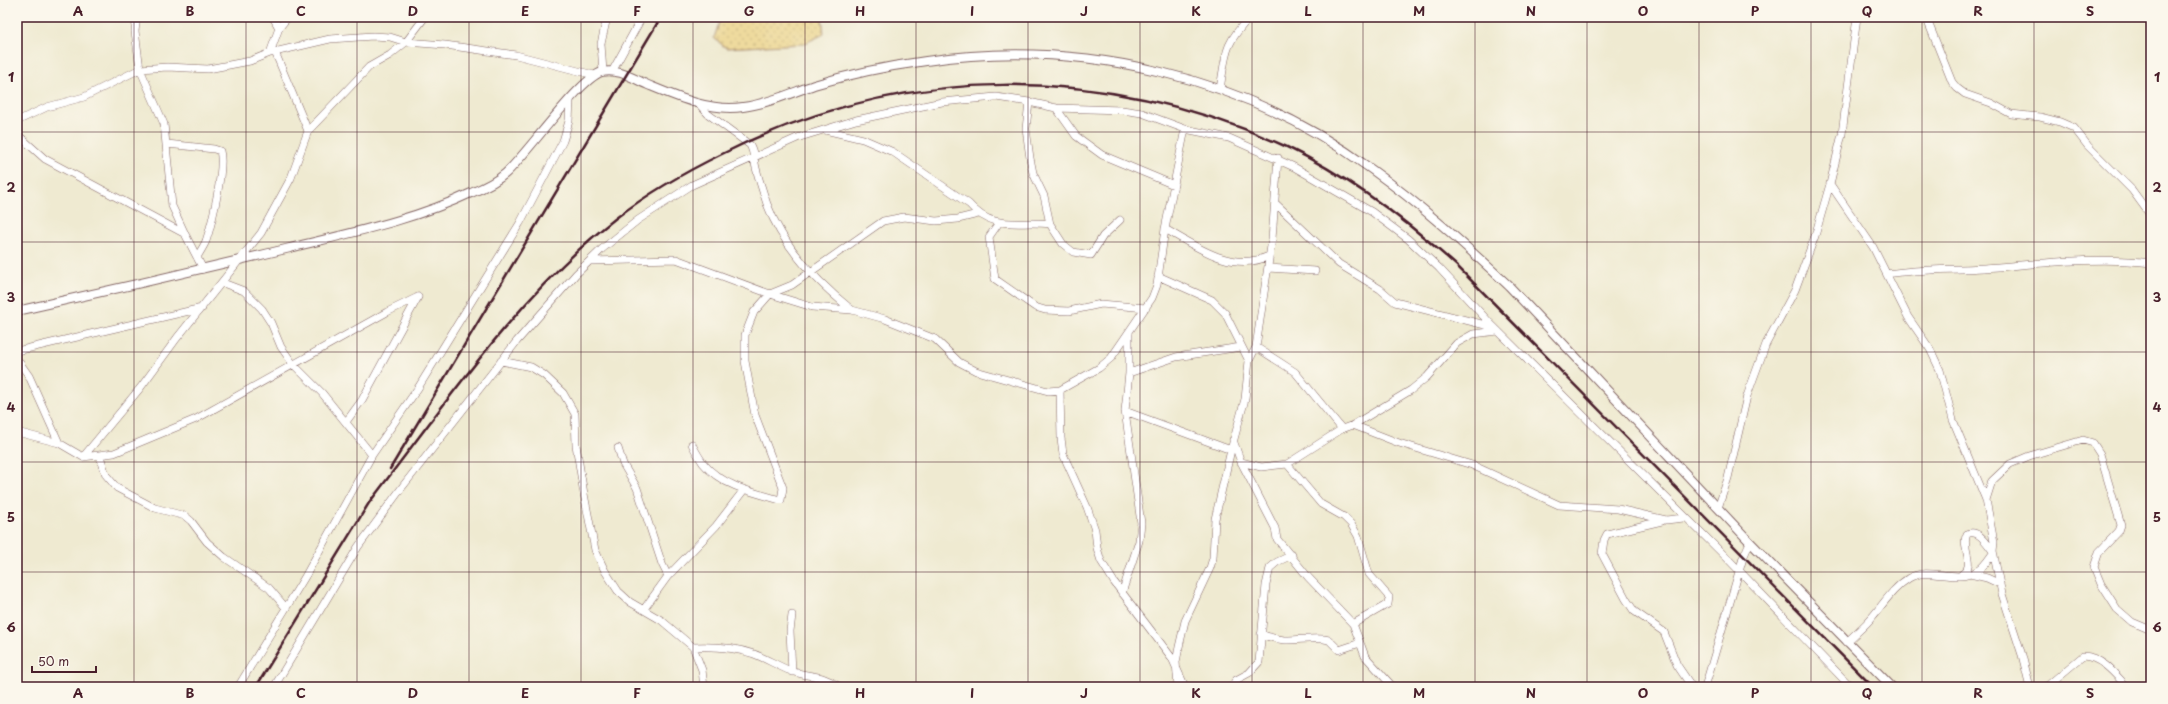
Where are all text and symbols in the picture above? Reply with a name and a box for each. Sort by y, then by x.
text: A [73,1,83,20]
text: B [186,1,195,20]
text: C [296,1,306,20]
text: D [408,1,418,20]
text: E [521,1,529,20]
text: F [633,1,641,20]
text: G [744,1,754,20]
text: H [855,1,865,20]
text: I [970,1,974,20]
text: J [1080,1,1088,20]
text: K [1191,1,1201,20]
text: L [1304,1,1312,20]
text: M [1413,1,1425,20]
text: N [1526,1,1536,20]
text: O [1638,1,1648,20]
text: P [1751,1,1760,20]
text: Q [1862,1,1872,20]
text: R [1973,1,1983,20]
text: S [2086,1,2094,20]
text: 1 [8,67,14,86]
text: 1 [2154,67,2160,86]
text: 2 [6,177,16,196]
text: 2 [2152,177,2162,196]
text: 3 [7,287,16,306]
text: 3 [2153,287,2162,306]
text: 4 [7,397,16,416]
text: 4 [2153,397,2162,416]
text: 5 [7,507,15,526]
text: 5 [2153,507,2161,526]
text: 6 [6,617,16,636]
text: 6 [2152,617,2162,636]
scale bar [32,648,96,674]
text: 50 m [38,652,69,670]
text: A [73,683,83,702]
text: B [186,683,195,702]
text: C [296,683,306,702]
text: D [408,683,418,702]
text: E [521,683,529,702]
text: F [633,683,641,702]
text: G [744,683,754,702]
text: H [855,683,865,702]
text: I [970,683,974,702]
text: J [1080,683,1088,702]
text: K [1191,683,1201,702]
text: L [1304,683,1312,702]
text: M [1413,683,1425,702]
text: N [1526,683,1536,702]
text: O [1638,683,1648,702]
text: P [1751,683,1760,702]
text: Q [1862,683,1872,702]
text: R [1973,683,1983,702]
text: S [2086,683,2094,702]

